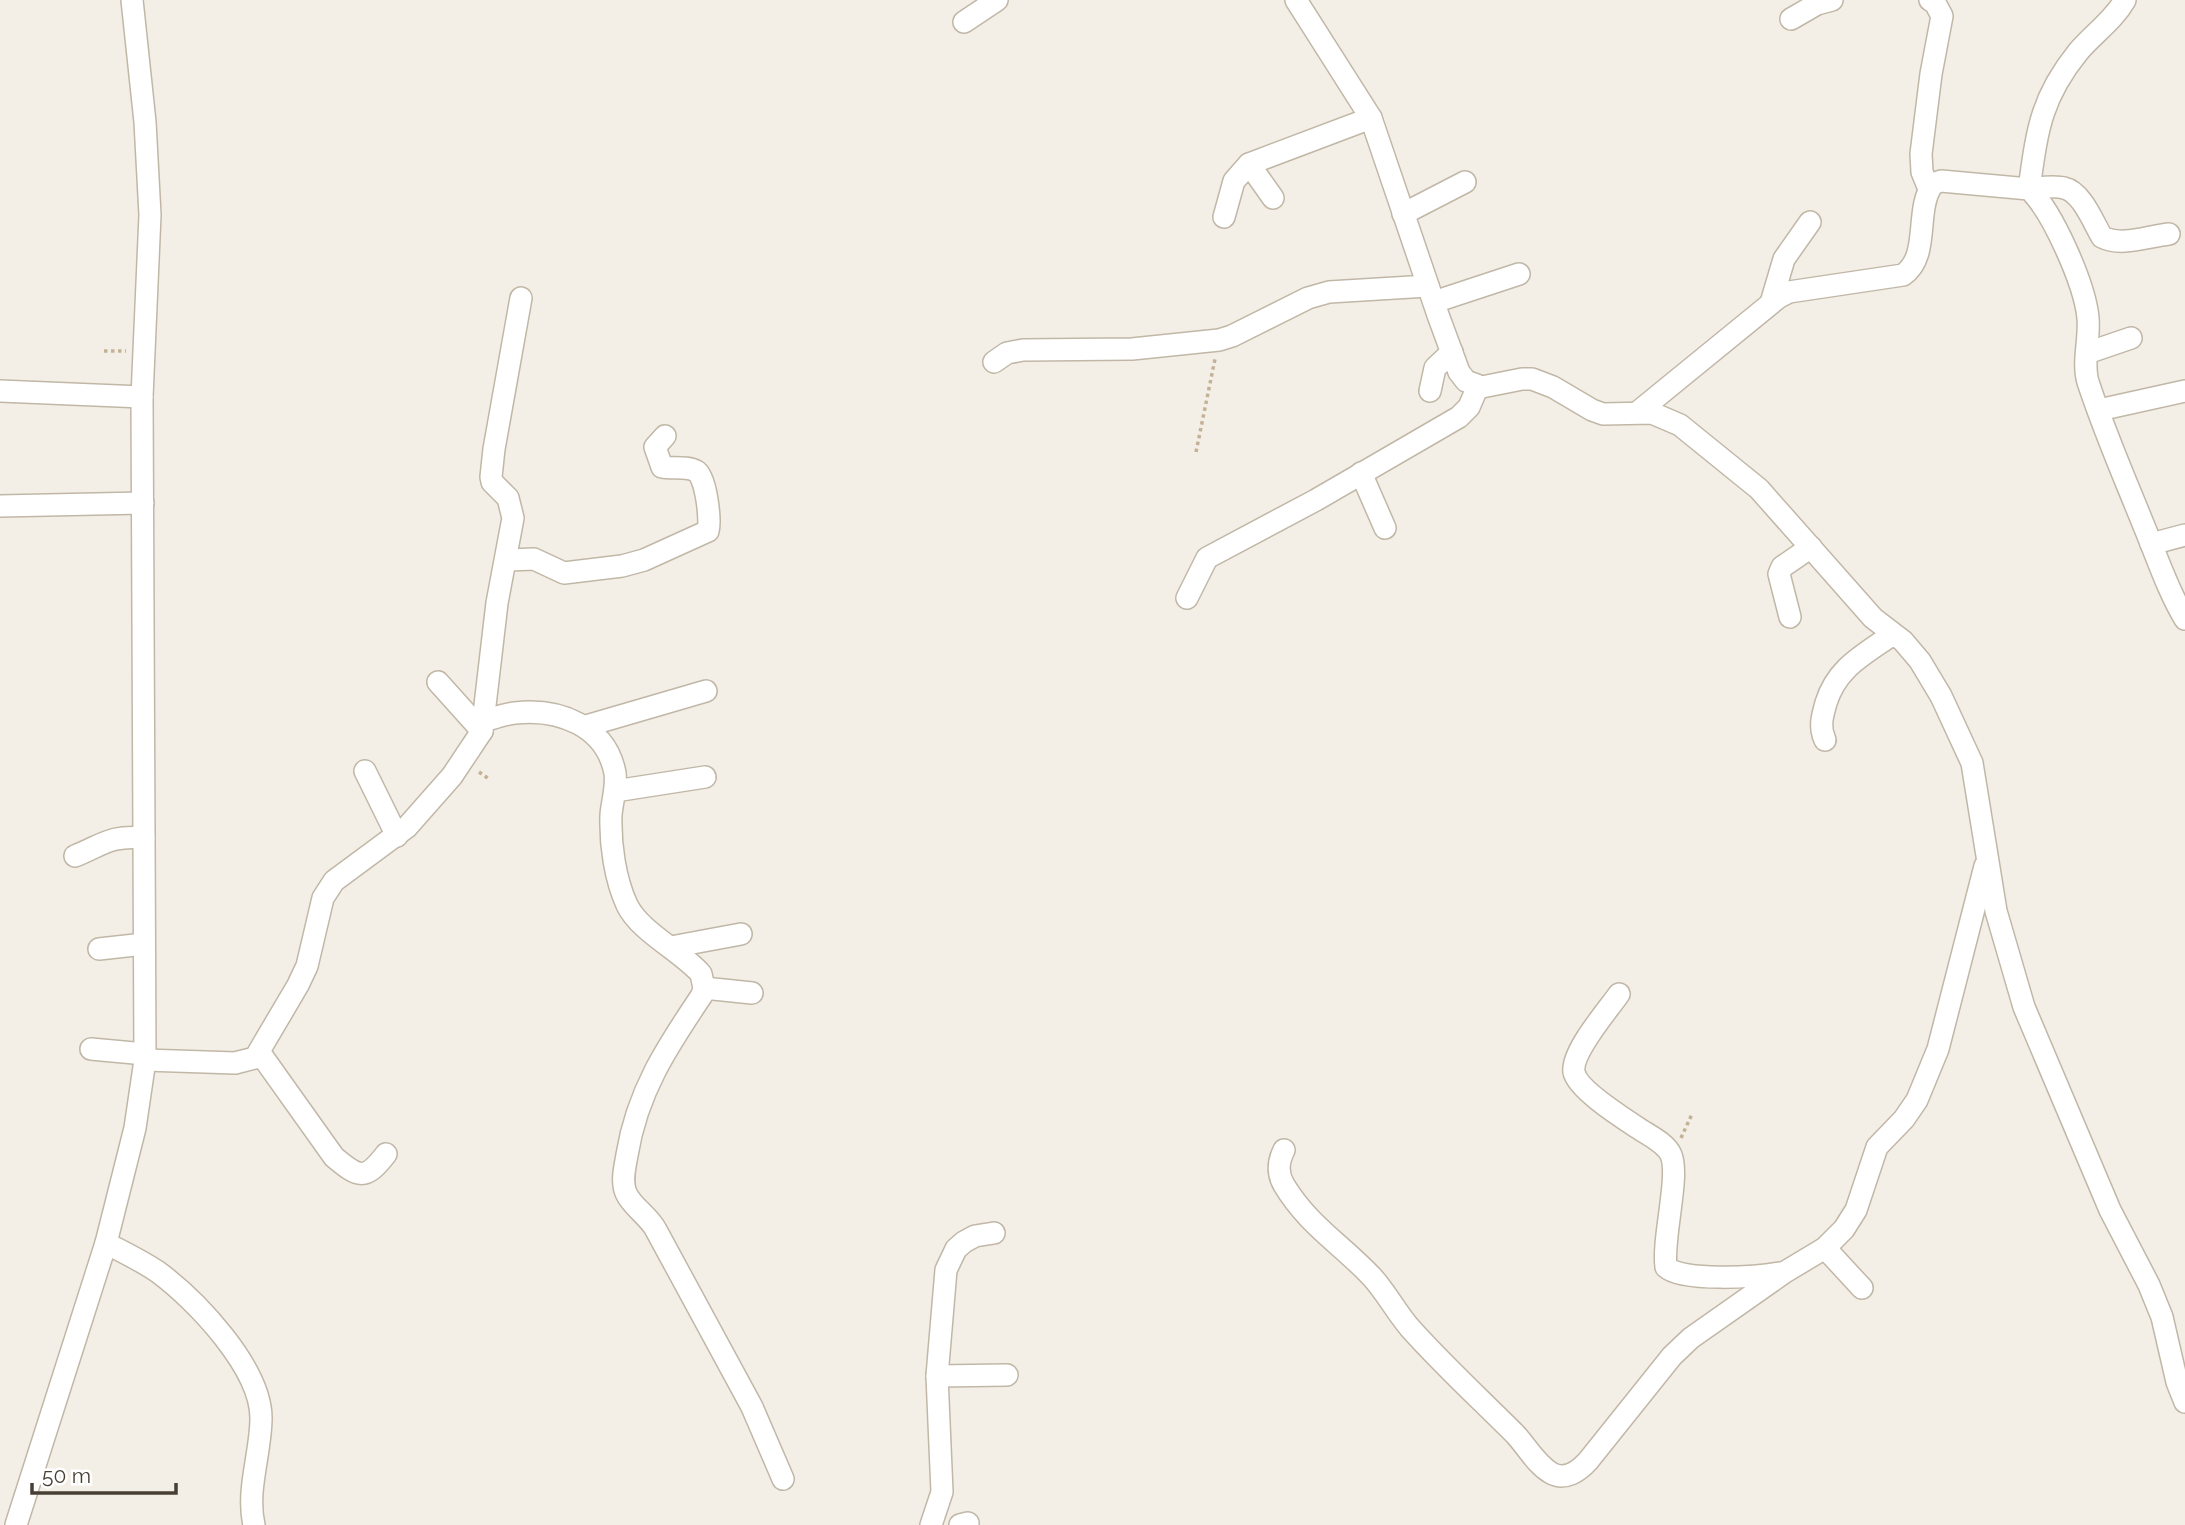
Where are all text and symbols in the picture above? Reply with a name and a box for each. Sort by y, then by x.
scale bar [32,1452,175,1496]
text: 50 m [42,1463,91,1488]

